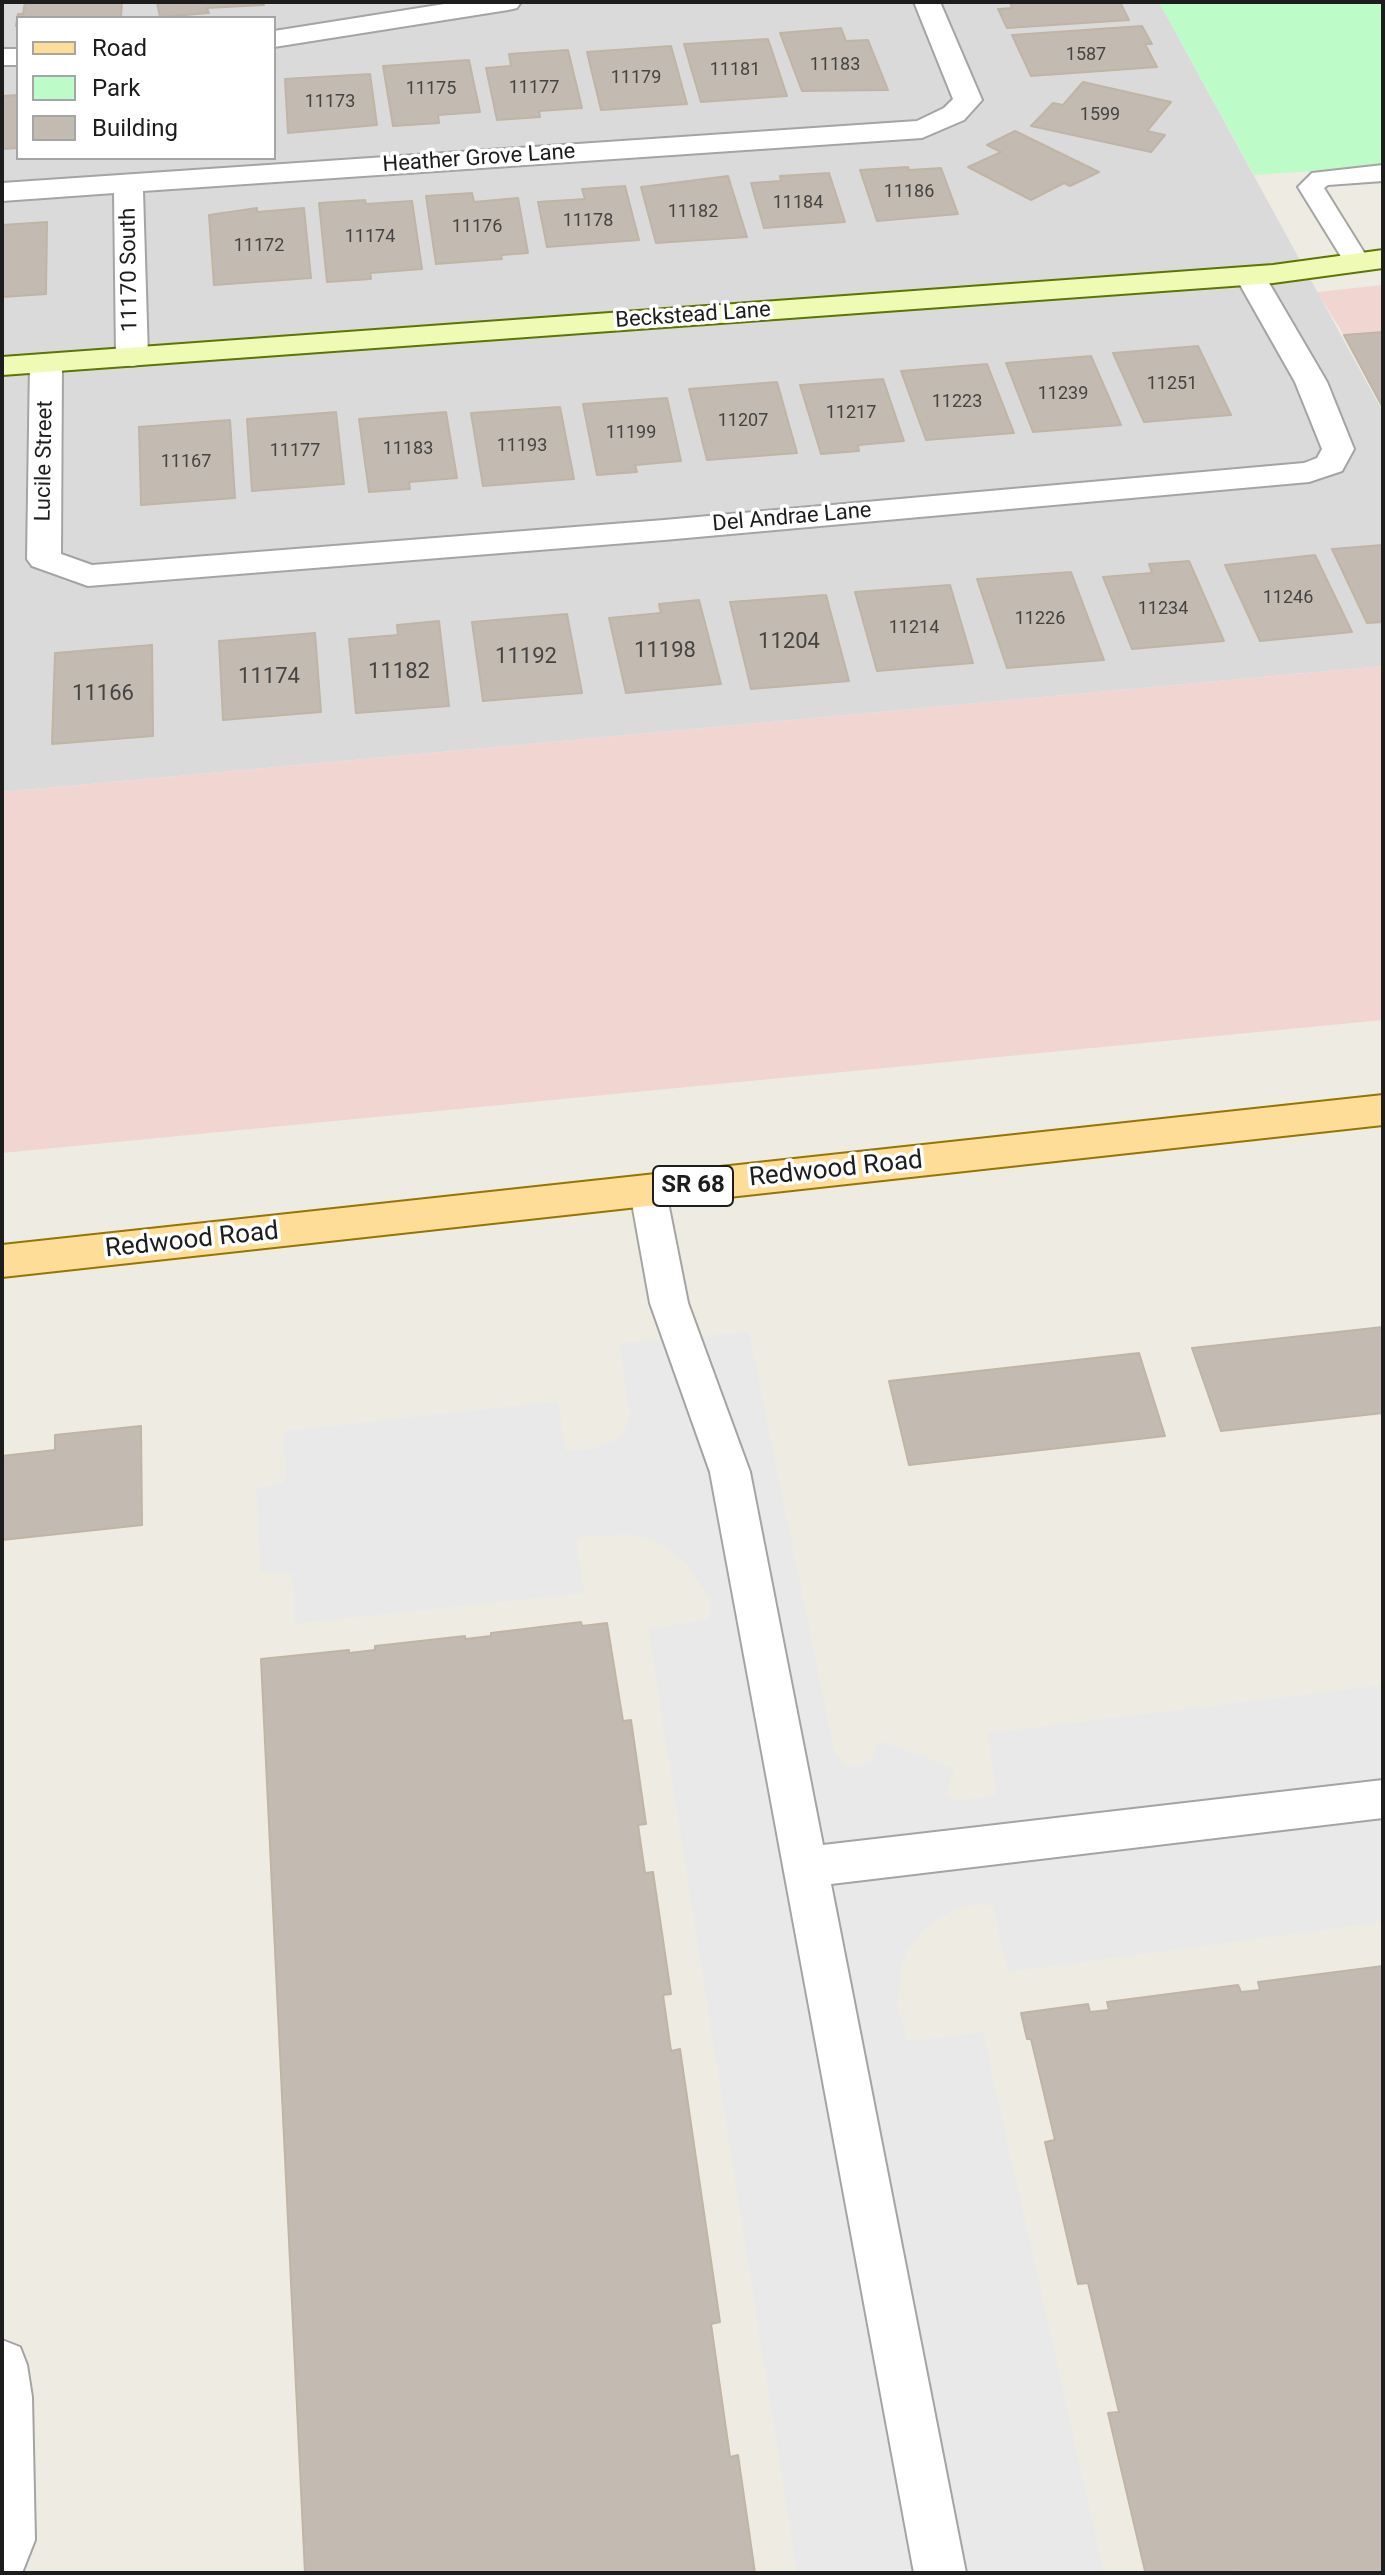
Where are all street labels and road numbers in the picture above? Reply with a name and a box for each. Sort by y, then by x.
street label: Heather Grove Lane [382,139,576,179]
street label: 11170 South [116,208,144,332]
street label: Beckstead Lane [614,297,772,335]
street label: Lucile Street [31,400,59,522]
street label: Del Andrae Lane [711,498,873,538]
street label: Redwood Road [748,1145,924,1195]
road number: SR 68 [653,1166,733,1206]
street label: Redwood Road [104,1216,280,1266]

